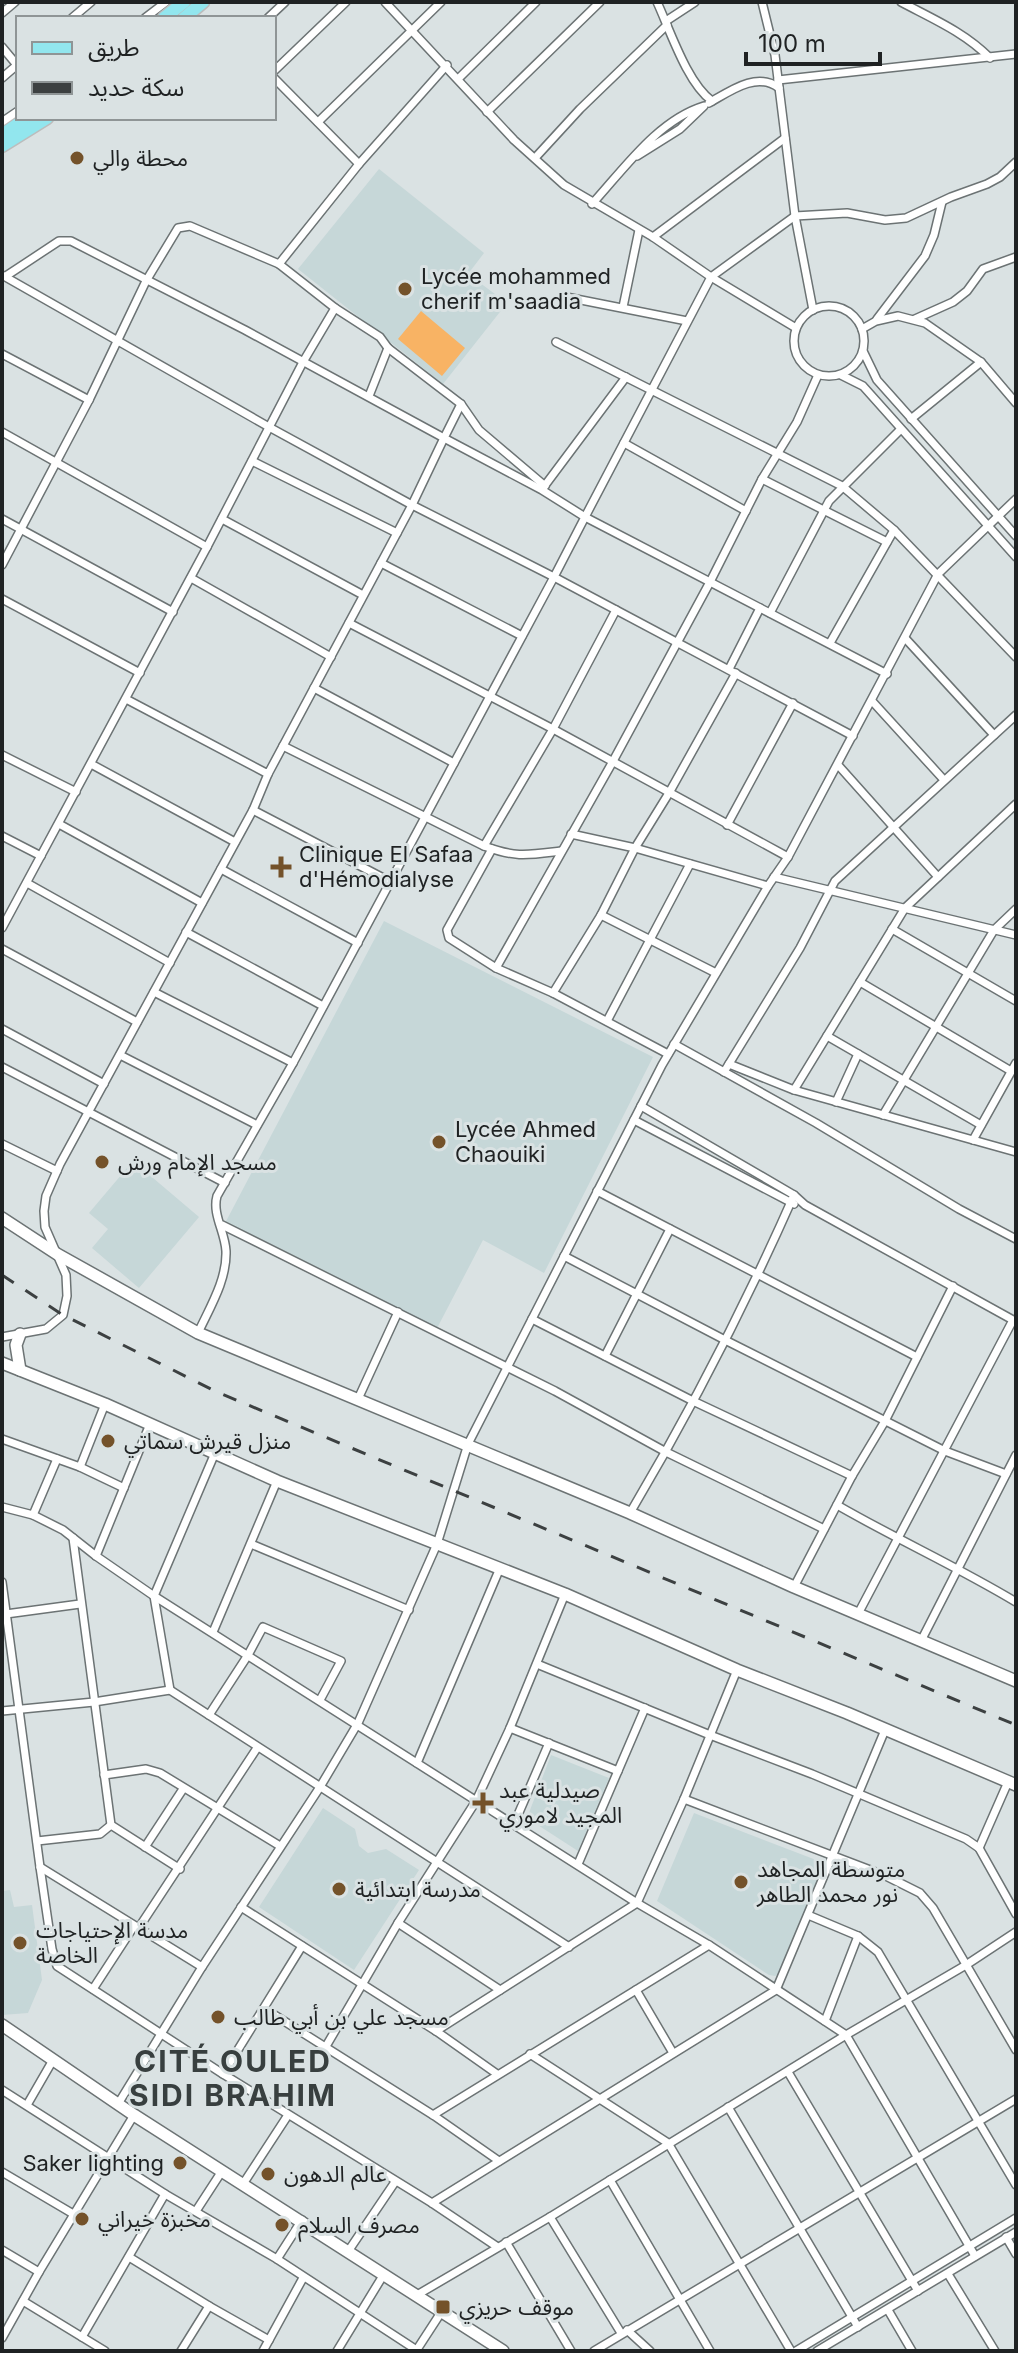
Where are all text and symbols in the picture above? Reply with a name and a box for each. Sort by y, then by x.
legend [16,16,276,120]
scale bar [746,16,880,66]
text: 100 m [758,29,826,58]
text: طريق [88,33,140,63]
text: سكة حديد [88,73,184,102]
place label: محطة والي [93,145,188,175]
marker: محطة والي [68,149,86,167]
place label: Lycée mohammed cherif m'saadia [421,263,611,314]
marker: Lycée mohammed cherif m'saadia [396,280,414,298]
place label: Clinique El Safaa d'Hémodialyse [299,841,473,892]
marker: Clinique El Safaa d'Hémodialyse [270,856,292,878]
place label: Lycée Ahmed Chaouiki [455,1116,596,1167]
marker: Lycée Ahmed Chaouiki [430,1133,448,1151]
place label: مسجد الإمام ورش [118,1149,277,1179]
marker: مسجد الإمام ورش [93,1153,111,1171]
place label: منزل قيرش سماتي [124,1428,291,1458]
marker: منزل قيرش سماتي [99,1432,117,1450]
place label: صيدلية عبد المجيد لاموري [499,1777,622,1832]
marker: صيدلية عبد المجيد لاموري [474,1794,492,1812]
place label: متوسطة المجاهد نور محمد الطاهر [756,1856,905,1908]
marker: متوسطة المجاهد نور محمد الطاهر [732,1873,750,1891]
place label: مدرسة ابتدائية [355,1876,481,1903]
marker: مدرسة ابتدائية [330,1880,348,1898]
place label: مدسة الإحتياجات الخاصة [36,1917,188,1968]
marker: مدسة الإحتياجات الخاصة [11,1934,29,1952]
place label: مسجد علي بن أبي طالب [234,2004,449,2034]
marker: مسجد علي بن أبي طالب [209,2008,227,2026]
district label: CITÉ OULED SIDI BRAHIM [129,2043,337,2113]
place label: Saker lighting [22,2150,164,2176]
marker: Saker lighting [171,2154,189,2172]
place label: عالم الدهون [284,2161,386,2191]
marker: عالم الدهون [259,2165,277,2183]
place label: مخبزة خيراني [98,2206,211,2236]
marker: مخبزة خيراني [73,2210,91,2228]
place label: مصرف السلام [298,2212,420,2242]
marker: مصرف السلام [273,2216,291,2234]
place label: موقف حريزي [459,2294,574,2324]
marker: موقف حريزي [434,2298,452,2316]

